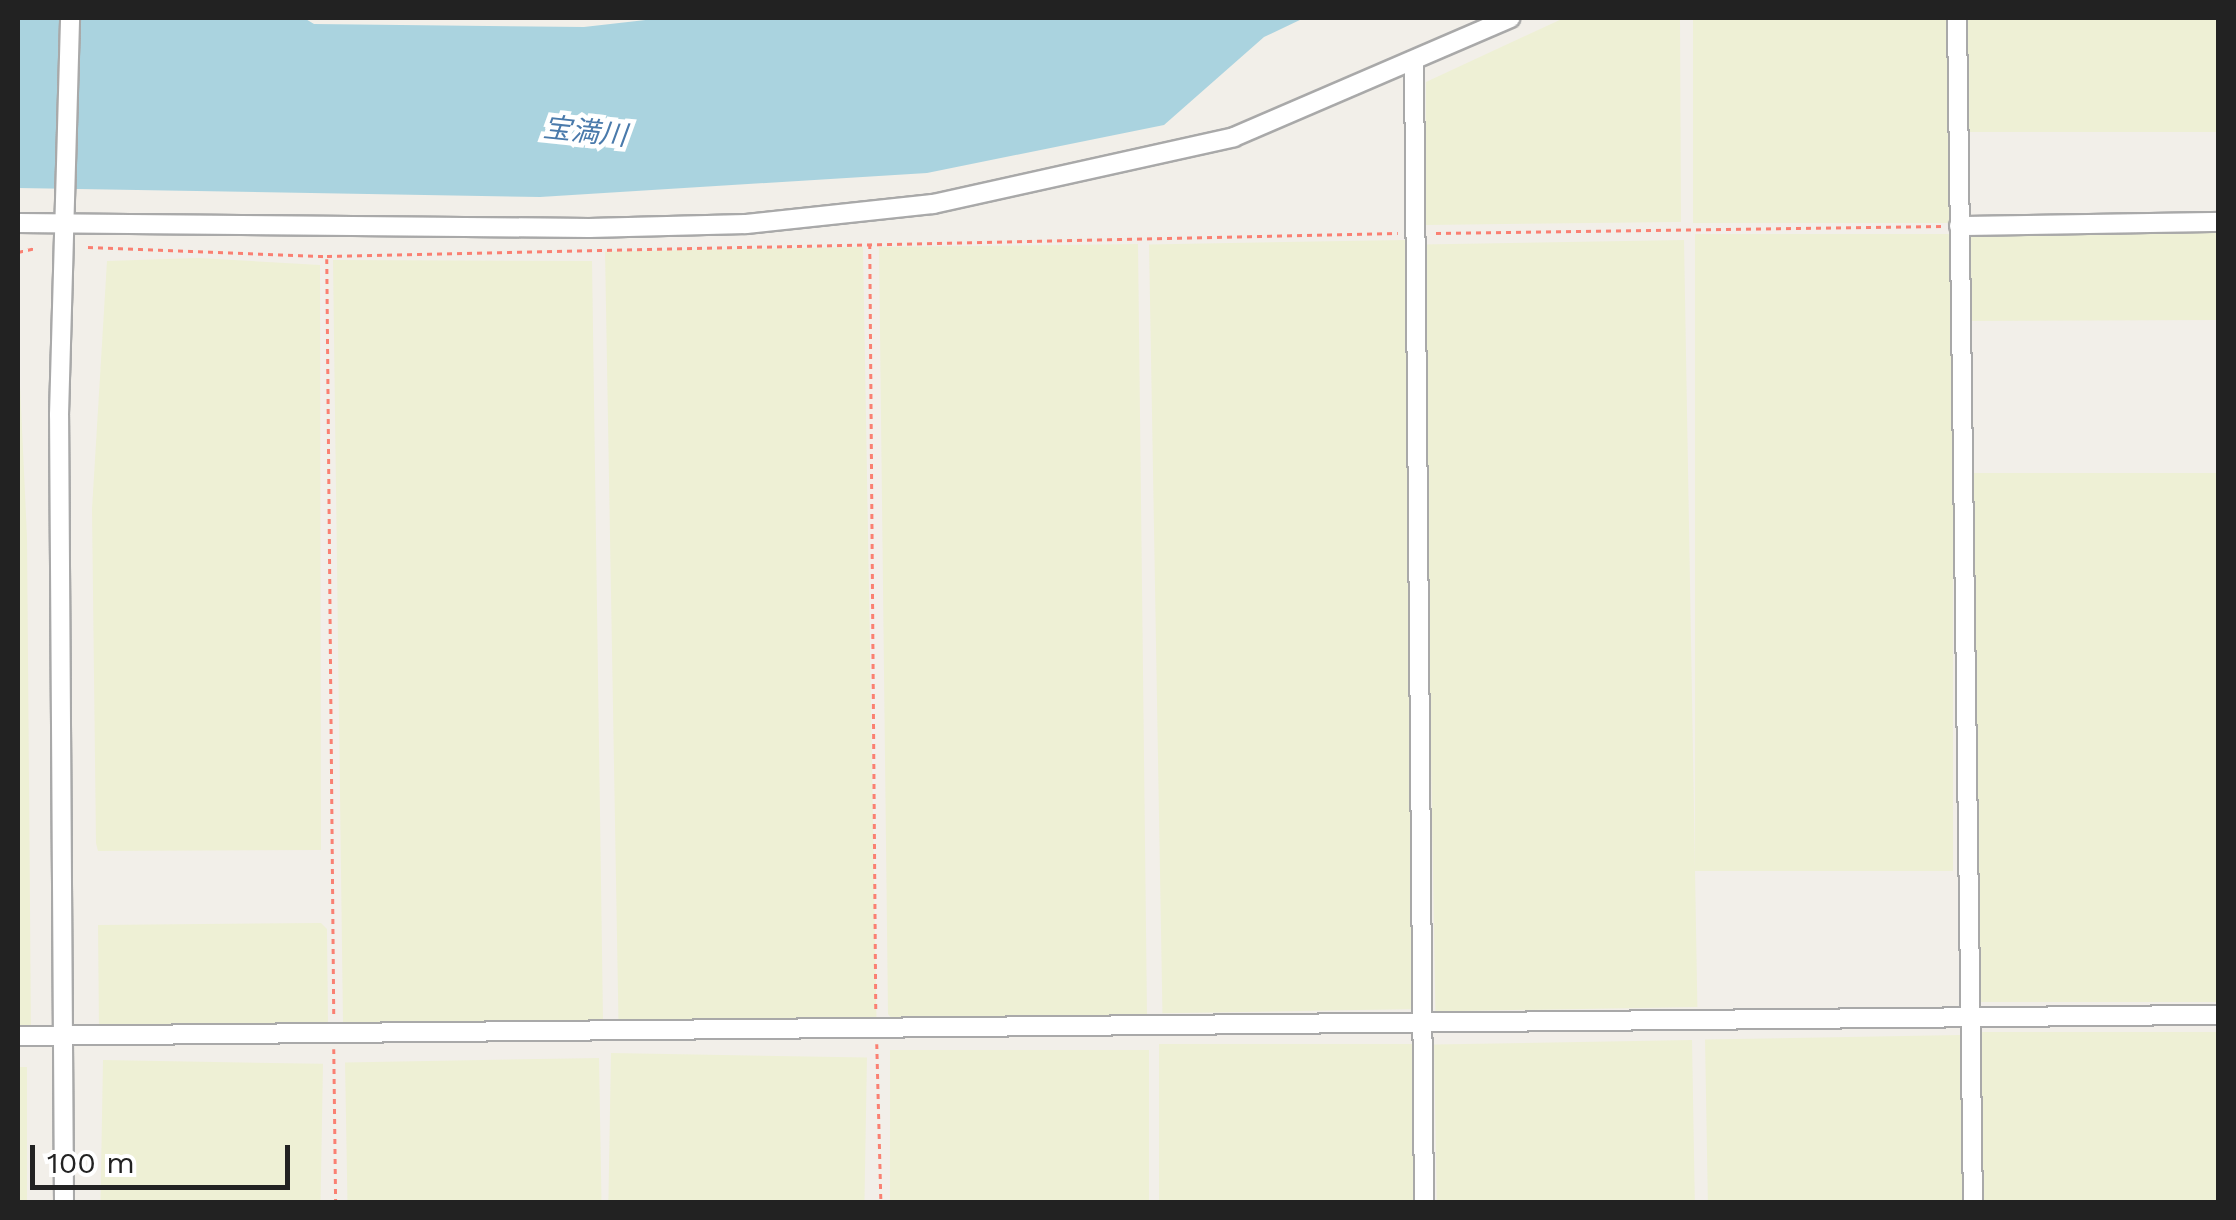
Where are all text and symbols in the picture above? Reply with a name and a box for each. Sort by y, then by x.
water label: 宝満川 [541,111,629,153]
scale bar [35,1125,295,1187]
text: 100 m [47,1145,135,1180]

